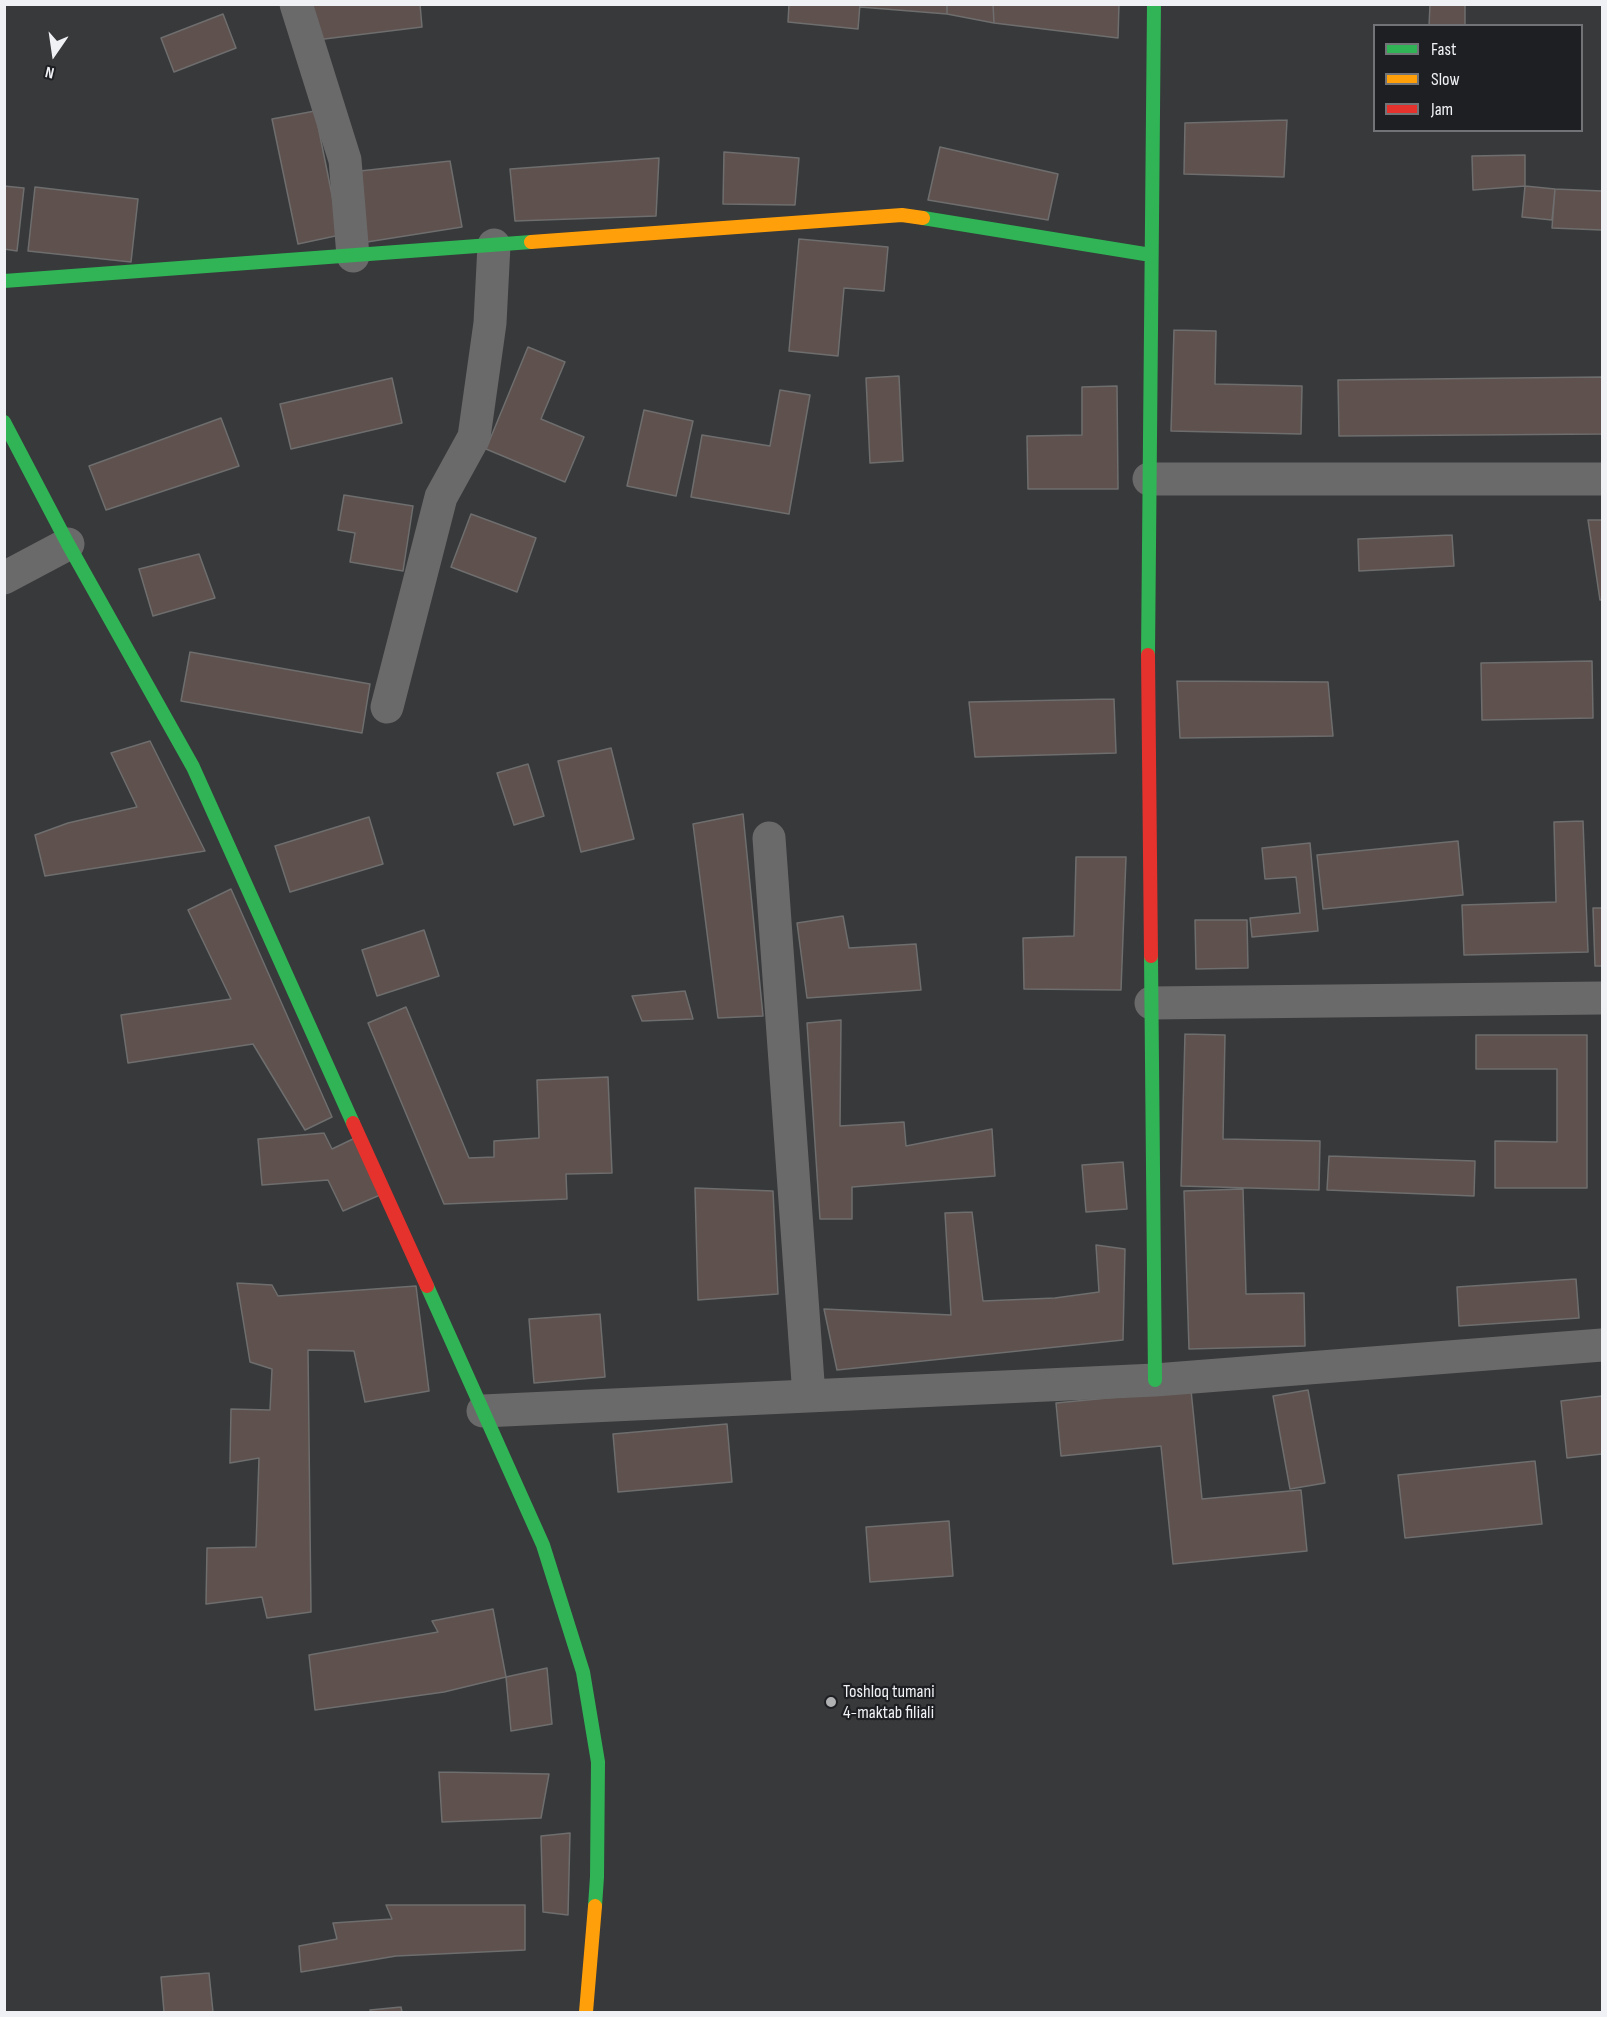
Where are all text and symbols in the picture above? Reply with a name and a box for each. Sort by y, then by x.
north arrow [24,24,84,84]
legend [1373,24,1583,132]
text: Fast [1431,39,1456,60]
text: N [44,62,56,82]
text: Slow [1431,69,1460,90]
text: Jam [1431,99,1453,120]
place label: Toshloq tumani 4-maktab filiali [843,1681,934,1724]
marker: Toshloq tumani 4-maktab filiali [824,1695,838,1709]

